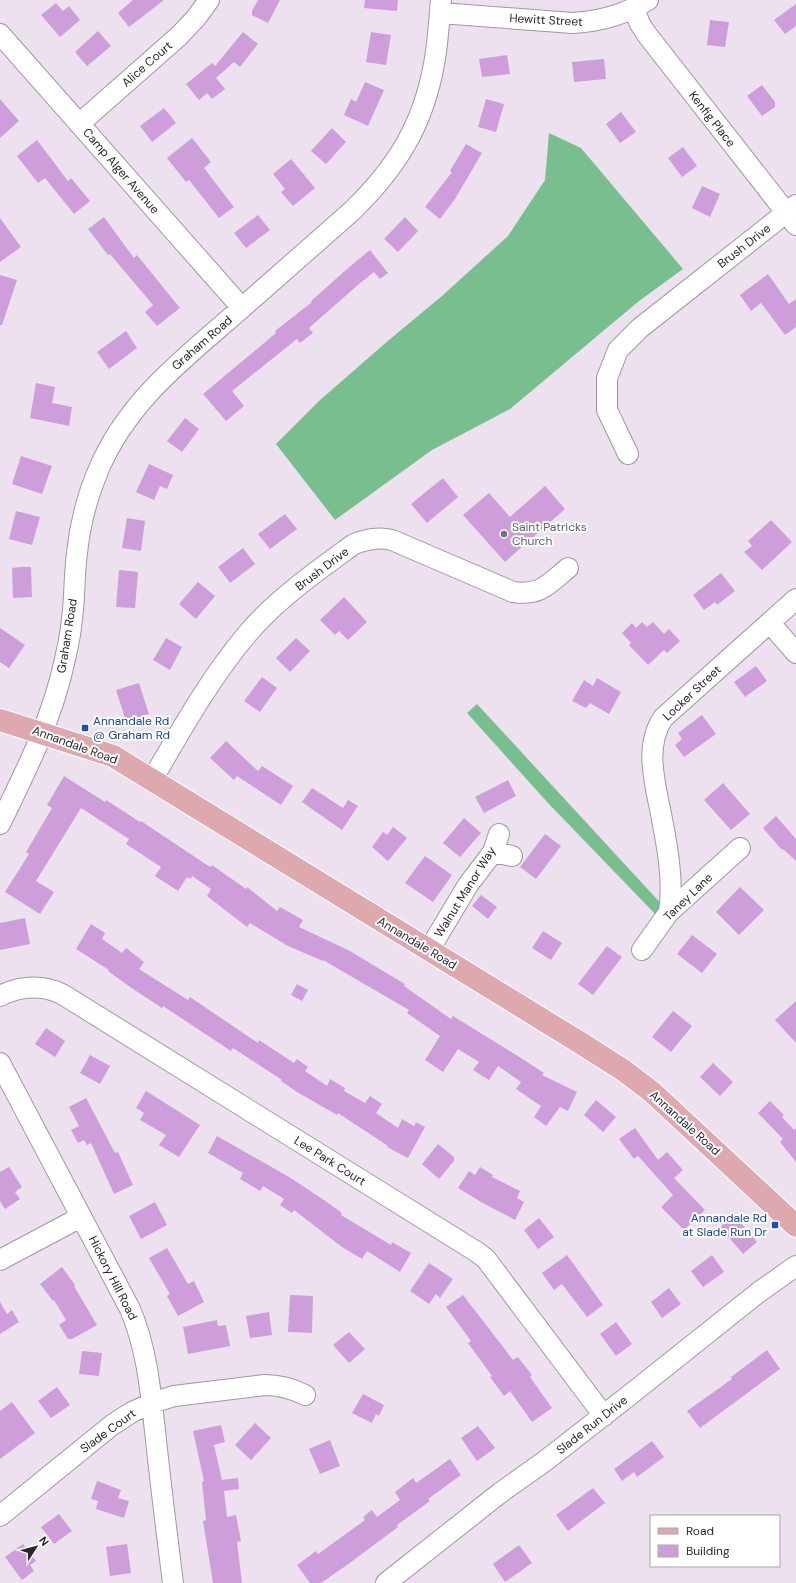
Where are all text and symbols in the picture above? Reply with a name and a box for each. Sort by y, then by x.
street label: Hewitt Street [509,10,583,30]
street label: Alice Court [118,37,176,90]
street label: Kenfig Place [685,88,739,150]
street label: Camp Alger Avenue [79,125,163,217]
street label: Brush Drive [714,220,774,272]
street label: Graham Road [168,312,236,374]
place label: Saint Patricks Church [512,519,587,549]
marker: Saint Patricks Church [499,529,509,539]
street label: Brush Drive [292,544,352,594]
street label: Graham Road [53,598,81,674]
street label: Locker Street [659,662,725,724]
place label: Annandale Rd @ Graham Rd [93,713,170,743]
street label: Annandale Road [30,722,120,768]
marker: Annandale Rd @ Graham Rd [80,723,90,733]
street label: Walnut Manor Way [431,843,500,940]
street label: Taney Lane [660,869,716,924]
street label: Annandale Road [374,913,460,973]
street label: Annandale Road [646,1087,724,1159]
street label: Lee Park Court [291,1133,369,1190]
place label: Annandale Rd at Slade Run Dr [682,1210,768,1240]
marker: Annandale Rd at Slade Run Dr [770,1220,780,1230]
street label: Hickory Hill Road [85,1233,141,1323]
street label: Slade Run Drive [553,1392,631,1458]
street label: Slade Court [77,1405,139,1457]
legend [650,1515,780,1567]
text: Road [686,1523,714,1539]
north arrow [16,1527,56,1567]
text: N [36,1534,52,1548]
text: Building [686,1543,730,1559]

